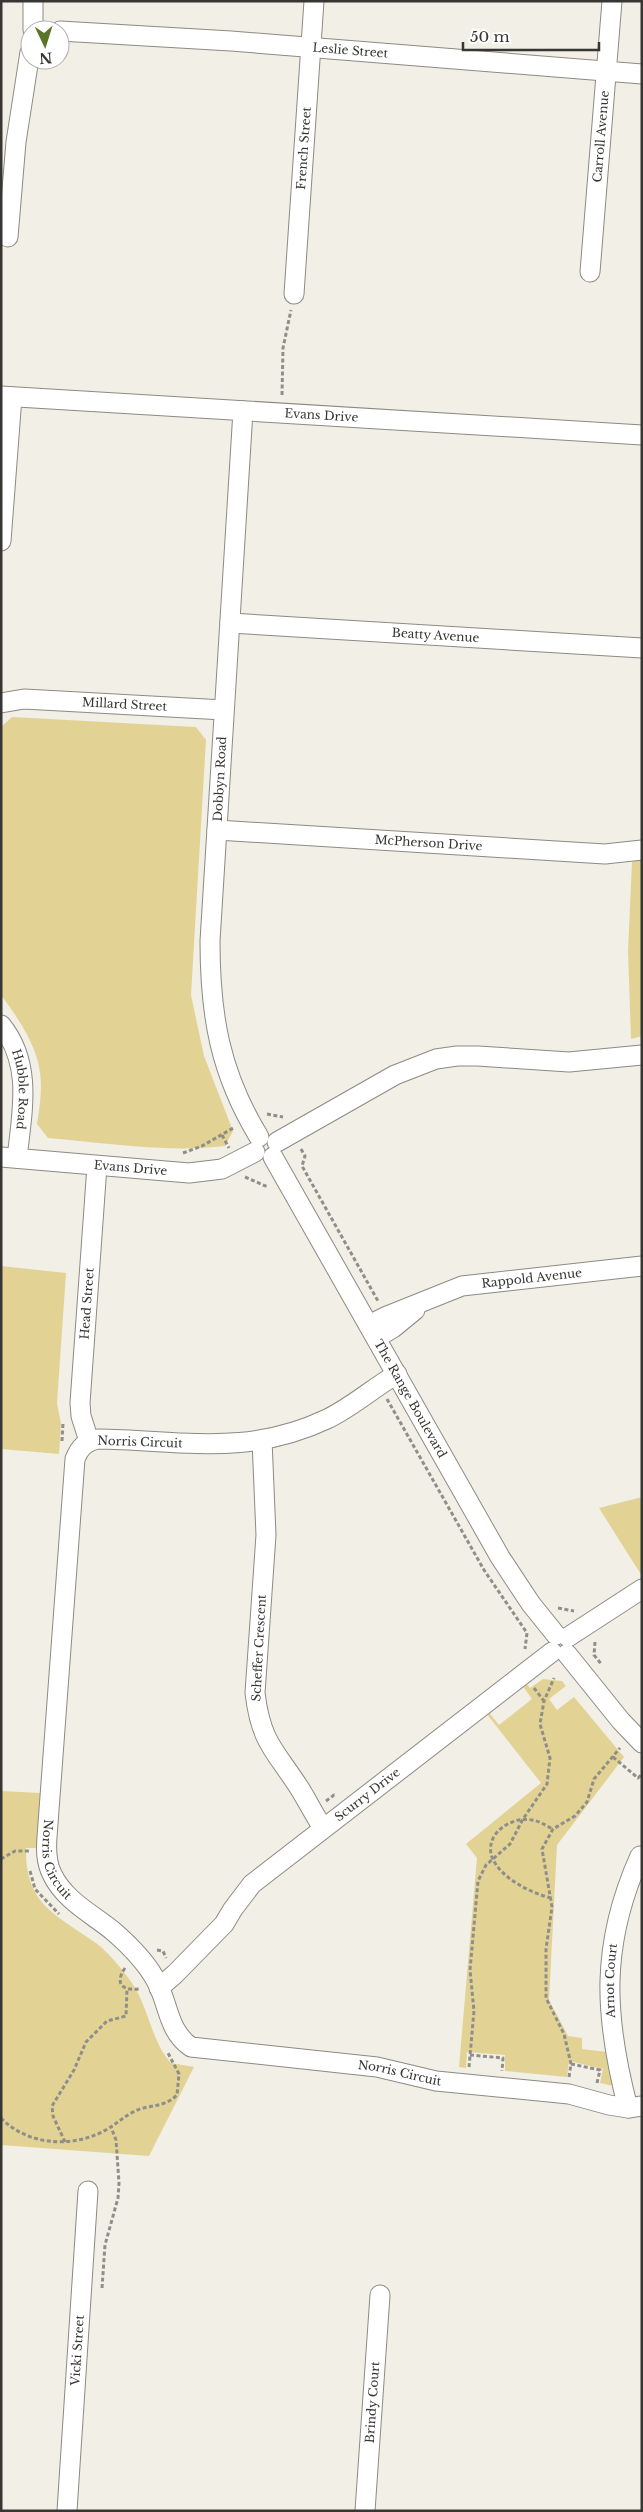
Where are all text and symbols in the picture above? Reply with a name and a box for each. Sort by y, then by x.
north arrow [20,20,70,70]
scale bar [463,20,599,52]
text: 50 m [470,27,510,46]
street label: Leslie Street [312,40,389,61]
text: N [39,49,53,67]
street label: Carroll Avenue [589,90,612,183]
street label: French Street [293,106,314,190]
street label: Evans Drive [284,405,359,425]
street label: Beatty Avenue [391,625,480,645]
street label: Millard Street [82,694,168,714]
street label: Dobbyn Road [210,736,229,822]
street label: McPherson Drive [374,832,483,853]
street label: Hubble Road [9,1047,31,1130]
street label: Evans Drive [93,1157,168,1178]
street label: Rappold Avenue [481,1265,583,1291]
street label: Head Street [77,1267,97,1340]
street label: The Range Boulevard [371,1337,450,1460]
street label: Norris Circuit [97,1433,183,1450]
street label: Scheffer Crescent [248,1594,269,1702]
street label: Scurry Drive [331,1764,403,1824]
street label: Norris Circuit [39,1819,76,1903]
street label: Arnot Court [602,1942,620,2020]
street label: Norris Circuit [357,2057,442,2089]
street label: Vicki Street [67,2314,87,2387]
street label: Brindy Court [362,2360,382,2444]

